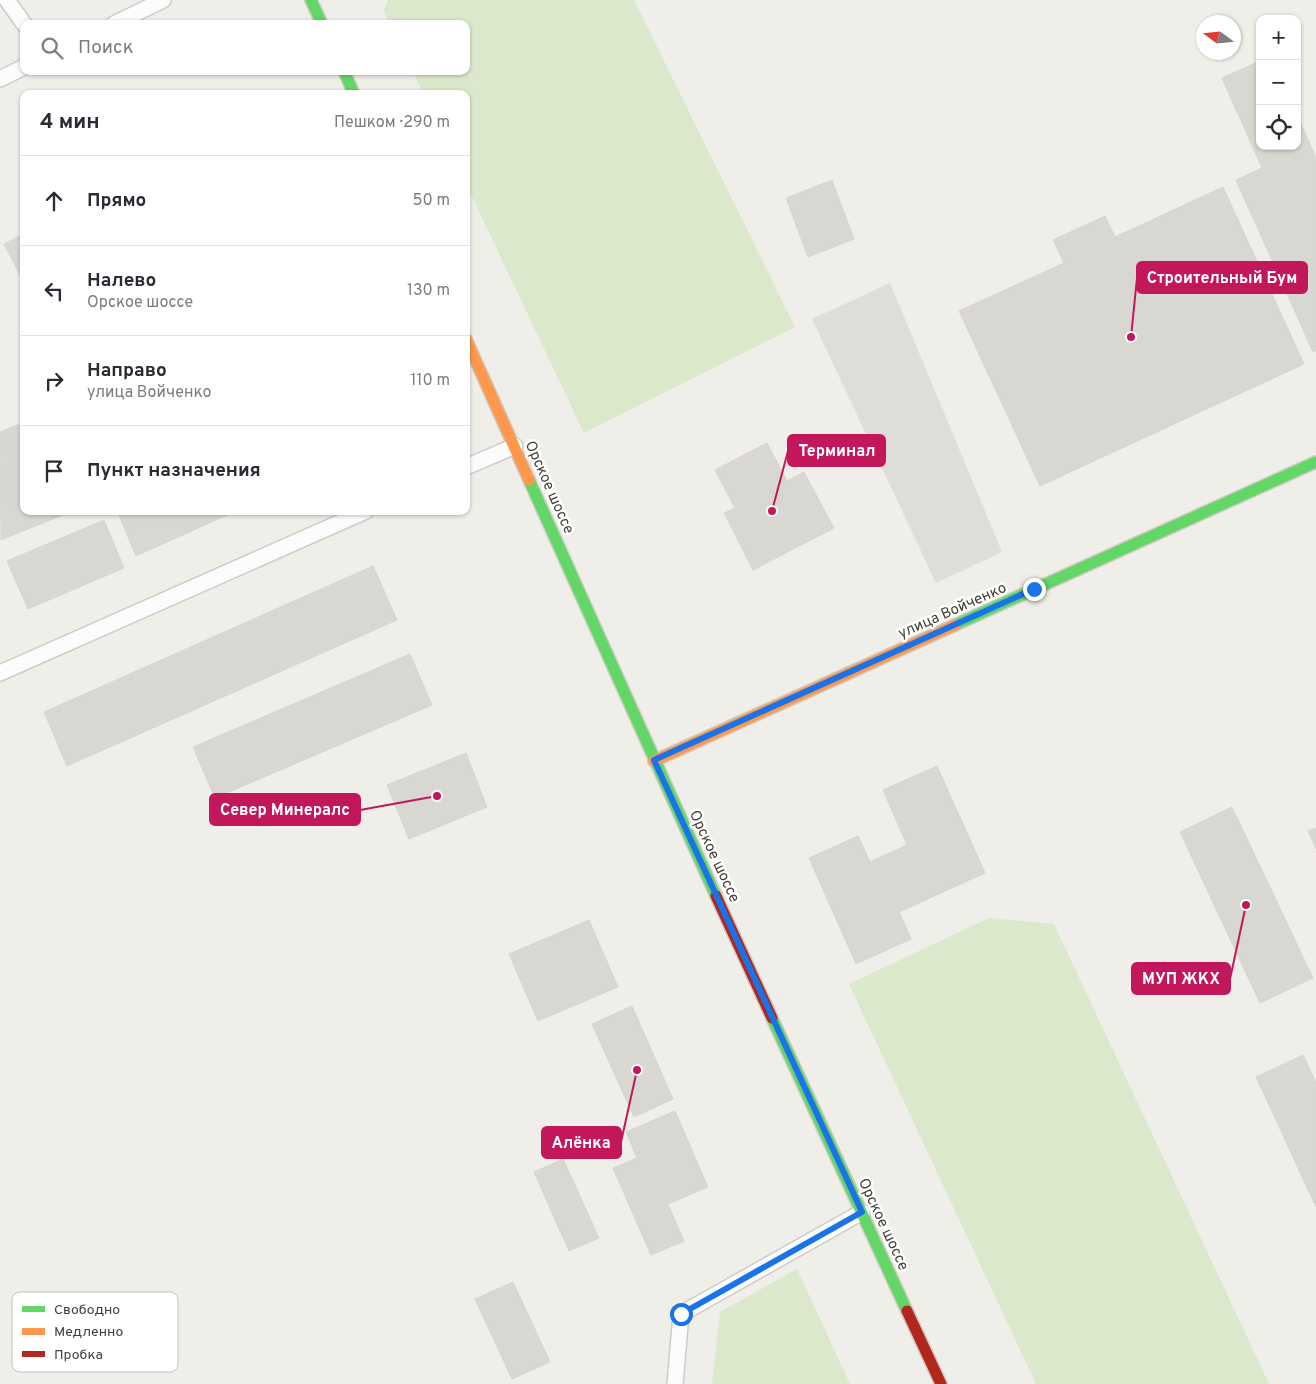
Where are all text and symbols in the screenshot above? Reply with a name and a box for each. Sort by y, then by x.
north arrow [1196,15,1241,60]
map controls [1256,15,1301,150]
button: + [1256,15,1301,60]
search box [20,20,470,75]
icon: search [38,34,66,62]
text: Поиск [78,36,134,60]
button: − [1256,60,1301,105]
button: locate [1256,105,1301,150]
text: 4 мин [40,109,100,136]
text: Пешком · 290 m [334,113,450,133]
icon: ahead [40,187,68,215]
text: Прямо [87,189,146,213]
text: 50 m [413,191,450,211]
callout: Строительный Бум [1137,262,1307,293]
text: Налево [87,269,156,293]
text: Строительный Бум [1147,269,1297,289]
icon: left [40,277,68,305]
text: 130 m [407,281,450,301]
text: Орское шоссе [87,293,193,313]
text: Направо [87,359,167,383]
icon: right [40,367,68,395]
text: 110 m [410,371,450,391]
text: улица Войченко [87,383,211,403]
callout: Терминал [788,435,885,466]
street label: Орское шоссе [520,438,578,537]
text: Терминал [799,442,875,462]
icon: arrive [40,457,68,485]
text: Пункт назначения [87,459,261,483]
route end [1023,578,1046,601]
street label: улица Войченко [895,579,1010,644]
callout: Север Минералс [210,794,360,825]
text: Север Минералс [220,801,350,821]
street label: Орское шоссе [684,807,743,906]
callout: МУП ЖКХ [1132,963,1230,994]
text: МУП ЖКХ [1142,970,1220,990]
callout: Алёнка [542,1127,621,1158]
text: Алёнка [551,1134,611,1154]
street label: Орское шоссе [853,1175,912,1274]
legend [12,1292,178,1372]
text: Свободно [54,1302,120,1319]
route start [670,1303,693,1326]
text: Медленно [54,1324,123,1341]
text: Пробка [54,1347,103,1364]

